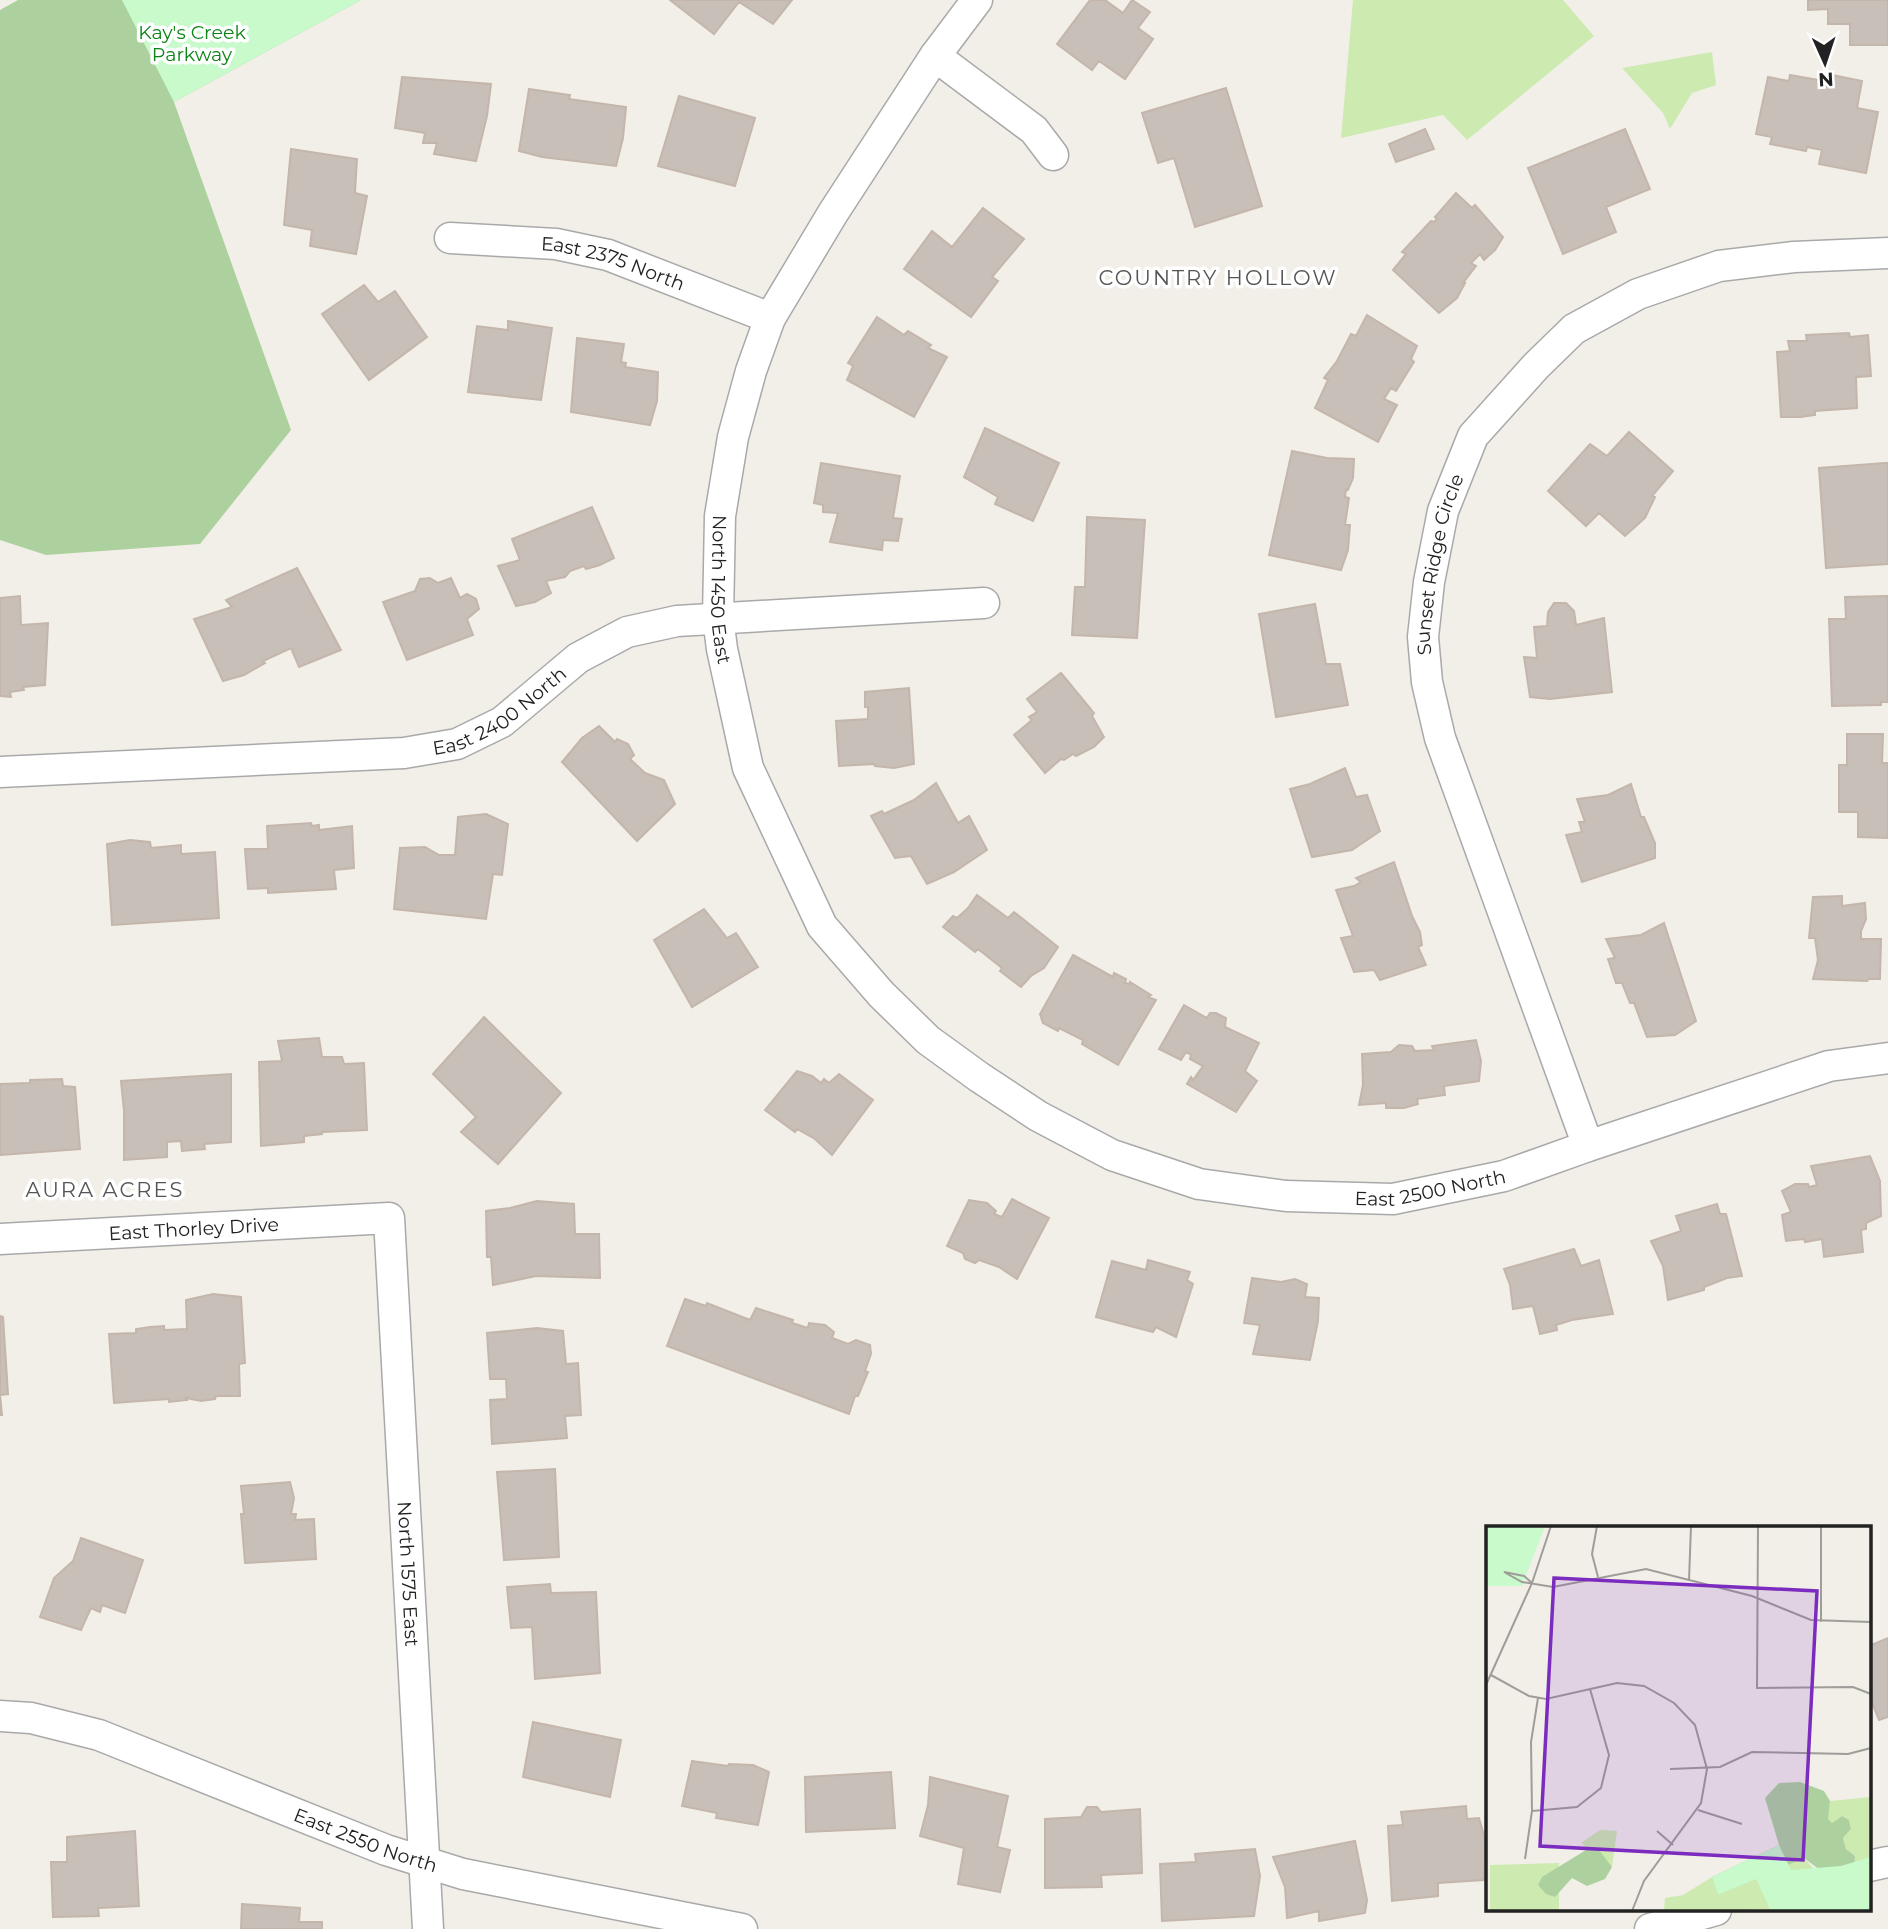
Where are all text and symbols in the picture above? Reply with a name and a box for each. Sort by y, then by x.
park label: Kay's Creek Parkway [138,21,246,66]
north arrow [1790,28,1860,98]
text: N [1818,68,1834,91]
street label: East 2375 North [540,232,688,296]
district label: COUNTRY HOLLOW [1099,265,1338,290]
street label: Sunset Ridge Circle [1411,470,1469,656]
street label: North 1450 East [706,515,736,666]
street label: East 2400 North [431,662,571,760]
street label: East 2500 North [1354,1165,1508,1211]
district label: AURA ACRES [26,1177,185,1202]
street label: East Thorley Drive [108,1213,280,1245]
street label: North 1575 East [393,1501,424,1648]
inset map [1486,1526,1870,1912]
street label: East 2550 North [291,1803,440,1877]

